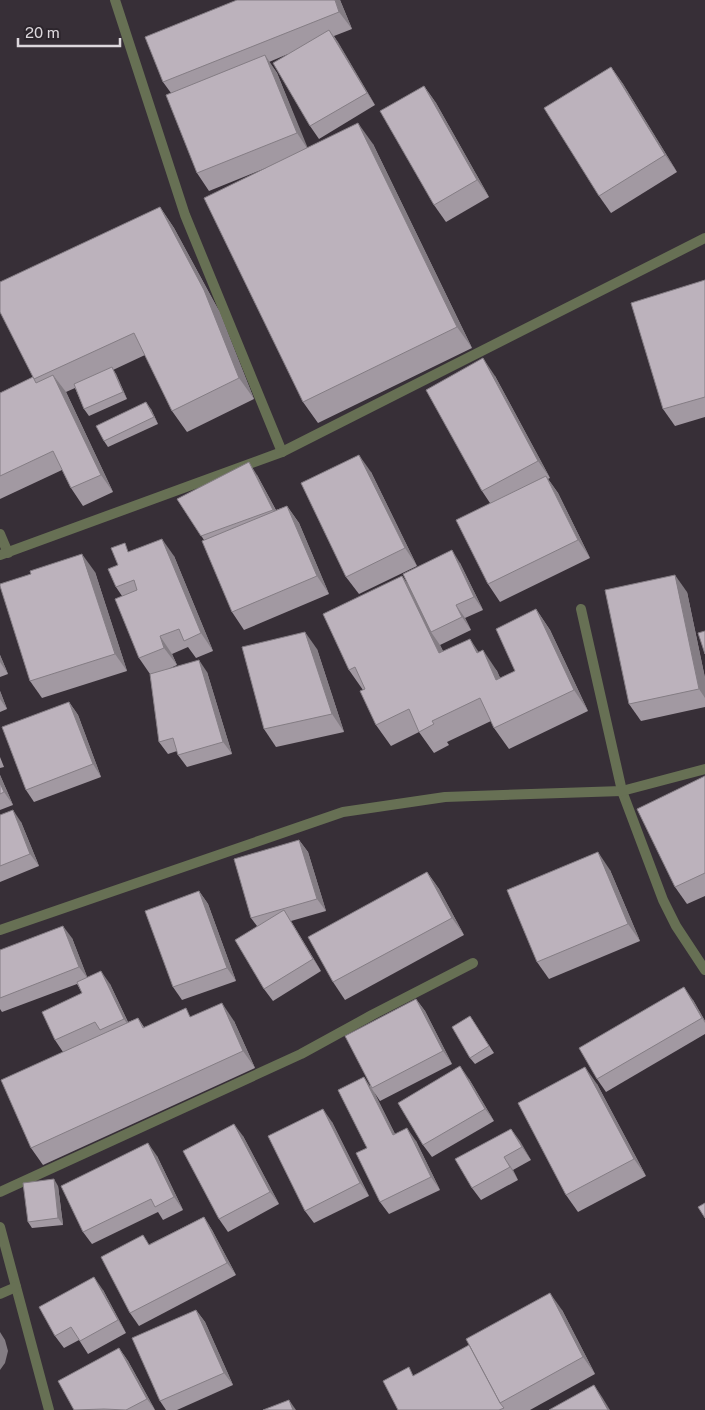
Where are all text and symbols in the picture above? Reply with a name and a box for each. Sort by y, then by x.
scale bar [18,15,120,47]
text: 20 m [25,24,60,41]

